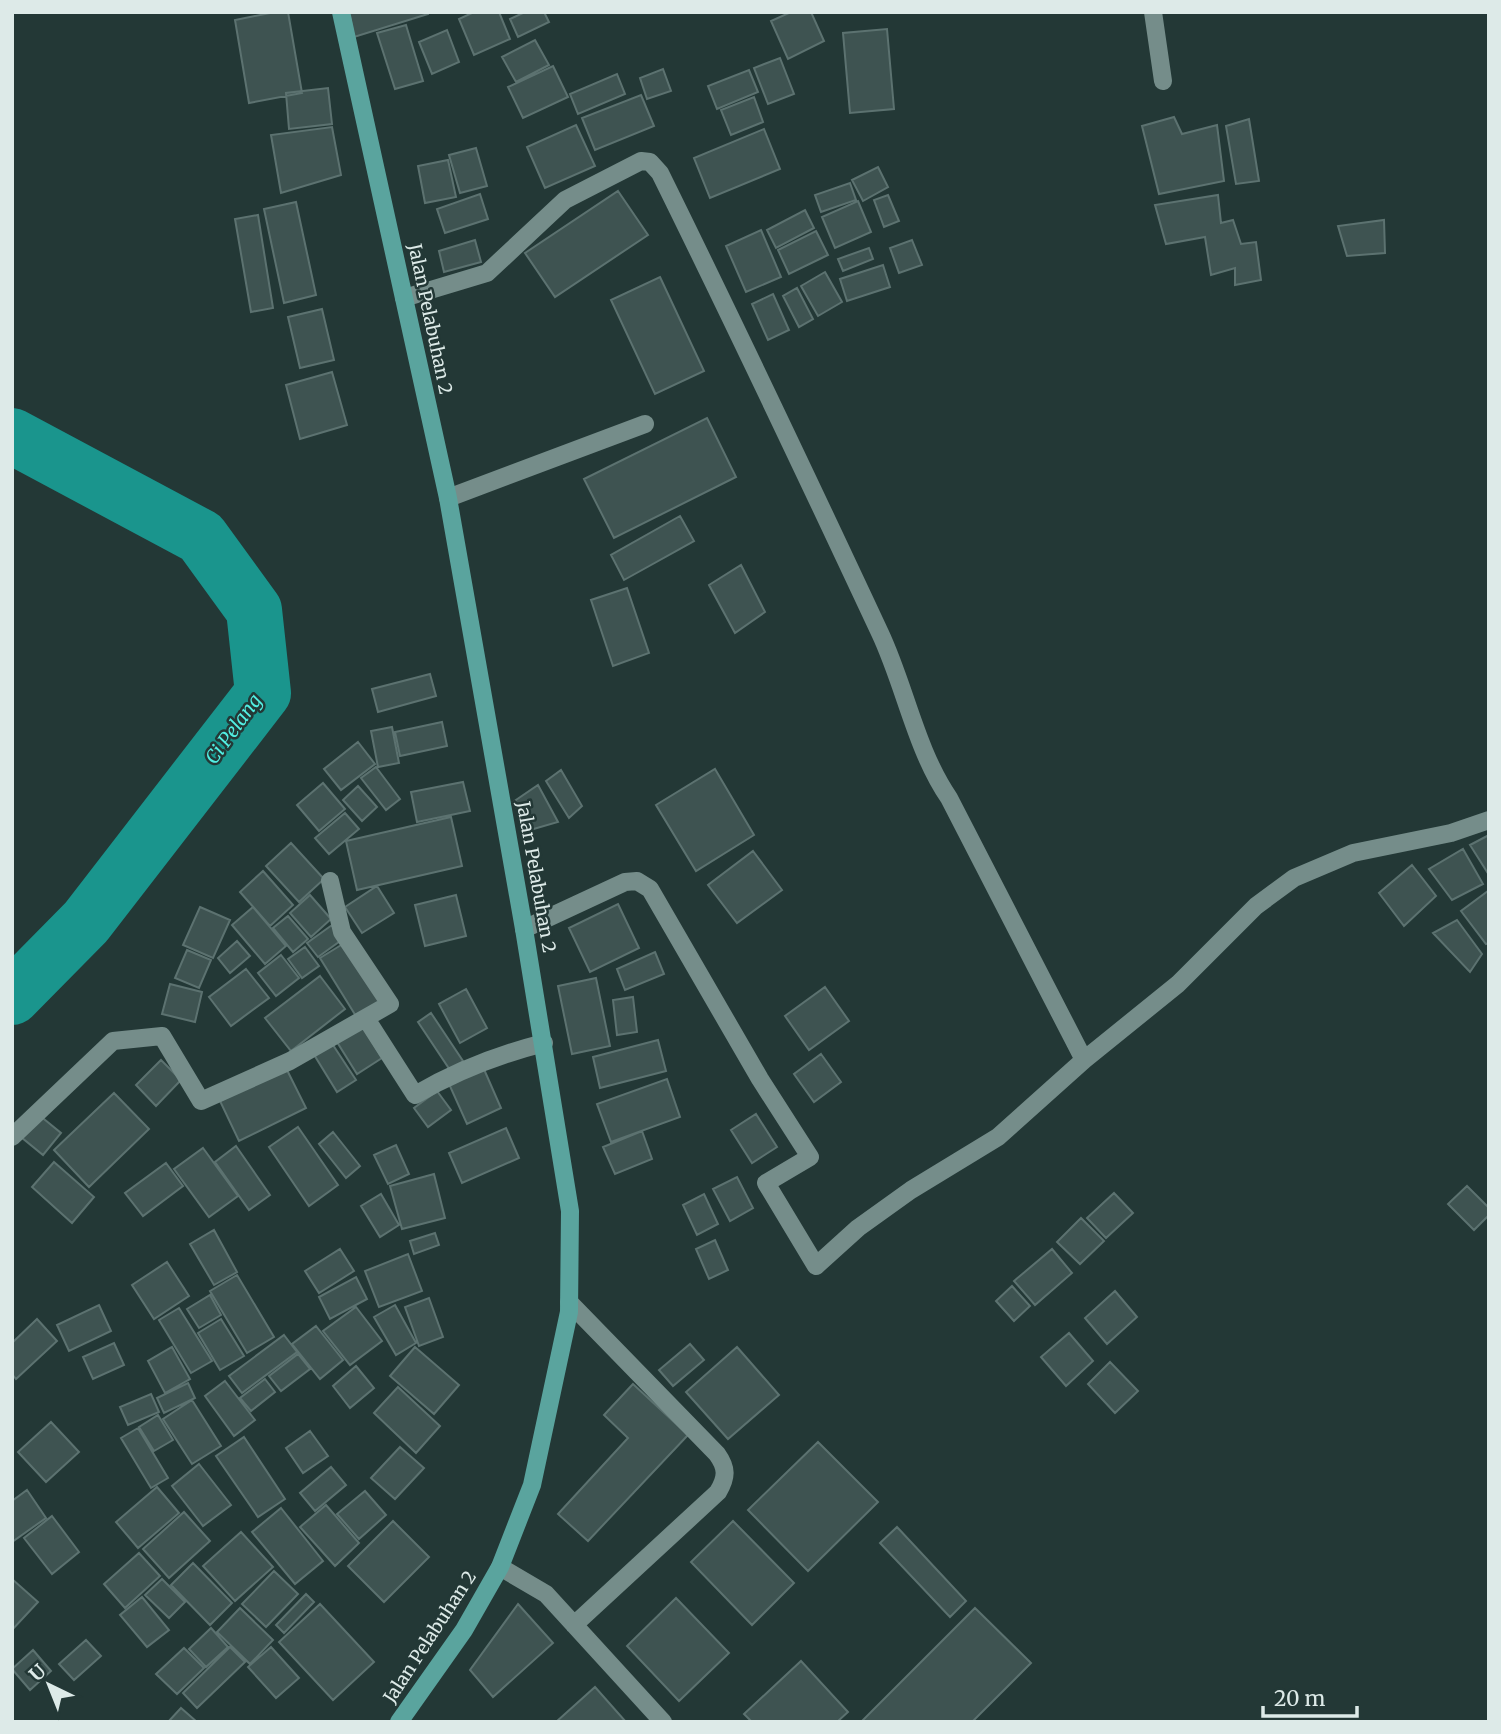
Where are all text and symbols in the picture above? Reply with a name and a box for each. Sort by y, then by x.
street label: Jalan Pelabuhan 2 [403,240,458,396]
water label: Ci Pelang [200,689,267,769]
street label: Jalan Pelabuhan 2 [512,798,561,954]
street label: Jalan Pelabuhan 2 [378,1566,481,1708]
north arrow [14,1650,84,1720]
text: U [24,1659,51,1686]
scale bar [1263,1674,1358,1718]
text: 20 m [1274,1685,1326,1712]

